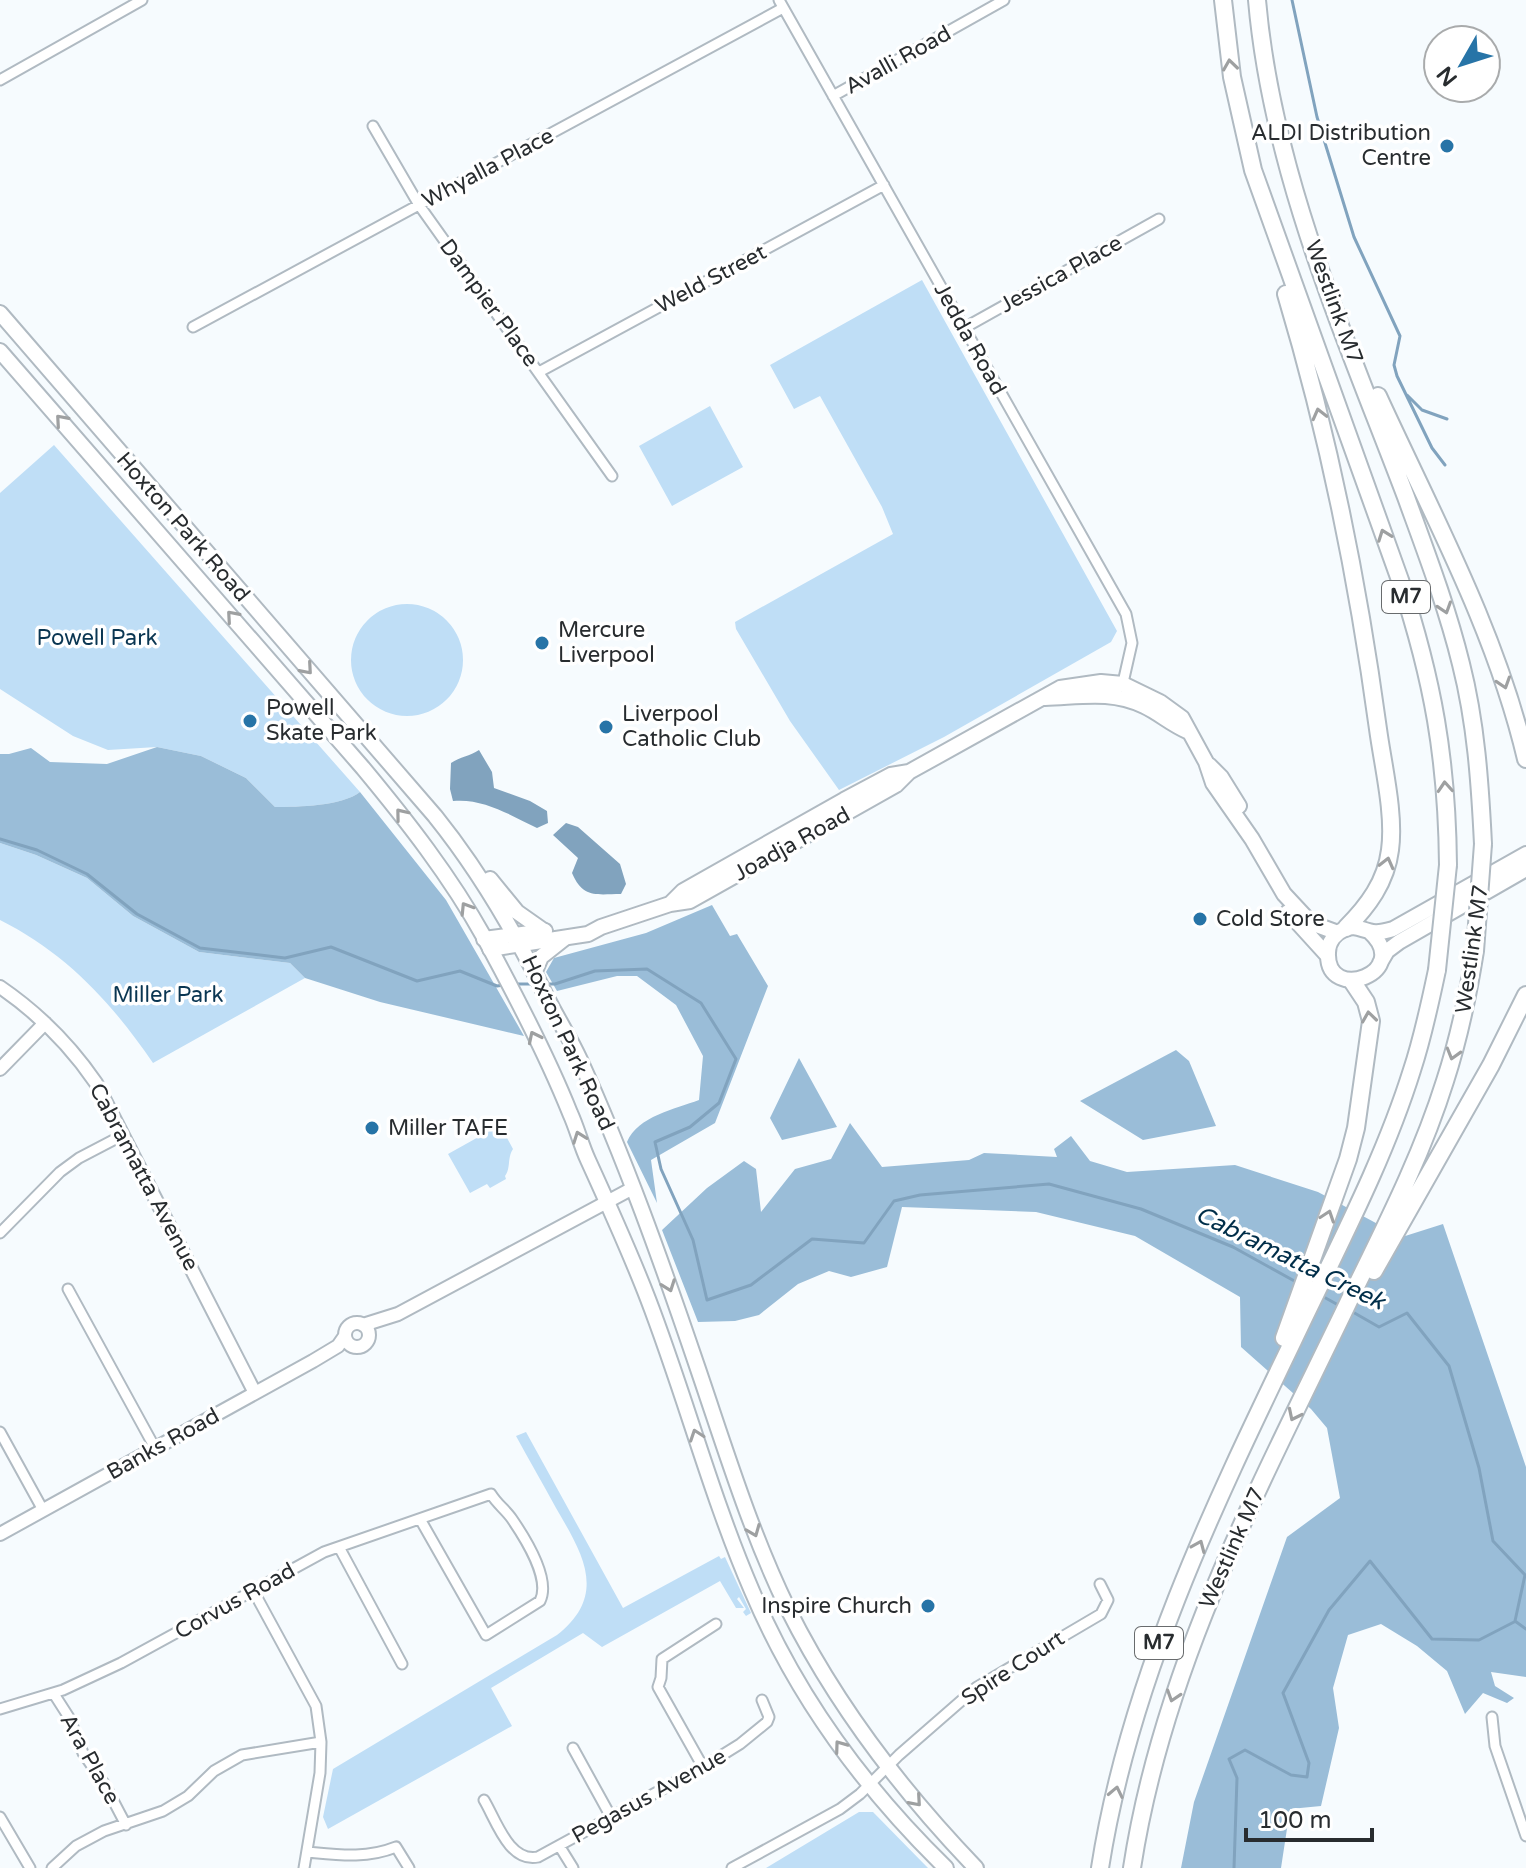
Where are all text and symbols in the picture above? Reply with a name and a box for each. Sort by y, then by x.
street label: Avalli Road [841,20,955,100]
north arrow [1422,24,1502,104]
one-way arrow [1222,58,1239,72]
text: N [1432,61,1463,91]
place label: ALDI Distribution Centre [1251,120,1431,171]
street label: Whyalla Place [418,122,558,214]
marker: ALDI Distribution Centre [1438,137,1456,155]
street label: Jessica Place [995,230,1127,318]
street label: Dampier Place [434,234,544,372]
street label: Westlink M7 [1300,237,1368,367]
street label: Weld Street [651,239,771,319]
street label: Jedda Road [929,279,1011,399]
one-way arrow [1311,407,1328,421]
one-way arrow [56,415,71,430]
street label: Hoxton Park Road [111,447,255,607]
one-way arrow [1378,529,1394,543]
road number: M7 [1382,581,1430,613]
one-way arrow [1436,601,1452,615]
one-way arrow [227,611,242,625]
place label: Mercure Liverpool [558,617,655,668]
park label: Powell Park [36,625,158,651]
marker: Mercure Liverpool [533,634,551,652]
one-way arrow [298,659,312,674]
one-way arrow [1495,675,1511,689]
place label: Powell Skate Park [266,695,377,746]
place label: Liverpool Catholic Club [622,701,761,752]
marker: Powell Skate Park [241,712,259,730]
marker: Liverpool Catholic Club [597,718,615,736]
one-way arrow [1437,780,1454,793]
street label: Joadja Road [729,801,855,887]
one-way arrow [396,808,410,823]
one-way arrow [1377,857,1394,871]
street label: Westlink M7 [1450,883,1494,1015]
one-way arrow [460,902,475,916]
place label: Cold Store [1216,906,1325,932]
marker: Cold Store [1191,910,1209,928]
street label: Hoxton Park Road [516,951,620,1135]
park label: Miller Park [112,982,224,1008]
one-way arrow [1360,1011,1377,1024]
one-way arrow [529,1030,544,1045]
one-way arrow [1446,1047,1462,1061]
street label: Cabramatta Avenue [84,1079,204,1275]
place label: Miller TAFE [388,1115,508,1141]
marker: Miller TAFE [363,1119,381,1137]
one-way arrow [573,1131,589,1145]
water label: Cabramatta Creek [1191,1200,1391,1317]
one-way arrow [1319,1209,1335,1223]
one-way arrow [659,1278,676,1292]
street label: Banks Road [102,1402,224,1486]
one-way arrow [1289,1406,1304,1421]
one-way arrow [690,1429,706,1443]
street label: Westlink M7 [1194,1483,1270,1613]
one-way arrow [744,1523,761,1537]
one-way arrow [1190,1540,1206,1554]
street label: Corvus Road [170,1557,300,1645]
place label: Inspire Church [761,1593,912,1619]
marker: Inspire Church [919,1597,937,1615]
street label: Spire Court [957,1625,1069,1711]
road number: M7 [1135,1627,1183,1659]
one-way arrow [1167,1688,1183,1702]
street label: Ara Place [55,1709,125,1809]
one-way arrow [836,1740,850,1754]
street label: Pegasus Avenue [567,1743,731,1849]
one-way arrow [1107,1785,1124,1799]
one-way arrow [906,1791,921,1806]
scale bar [1246,1792,1372,1842]
text: 100 m [1258,1806,1332,1835]

